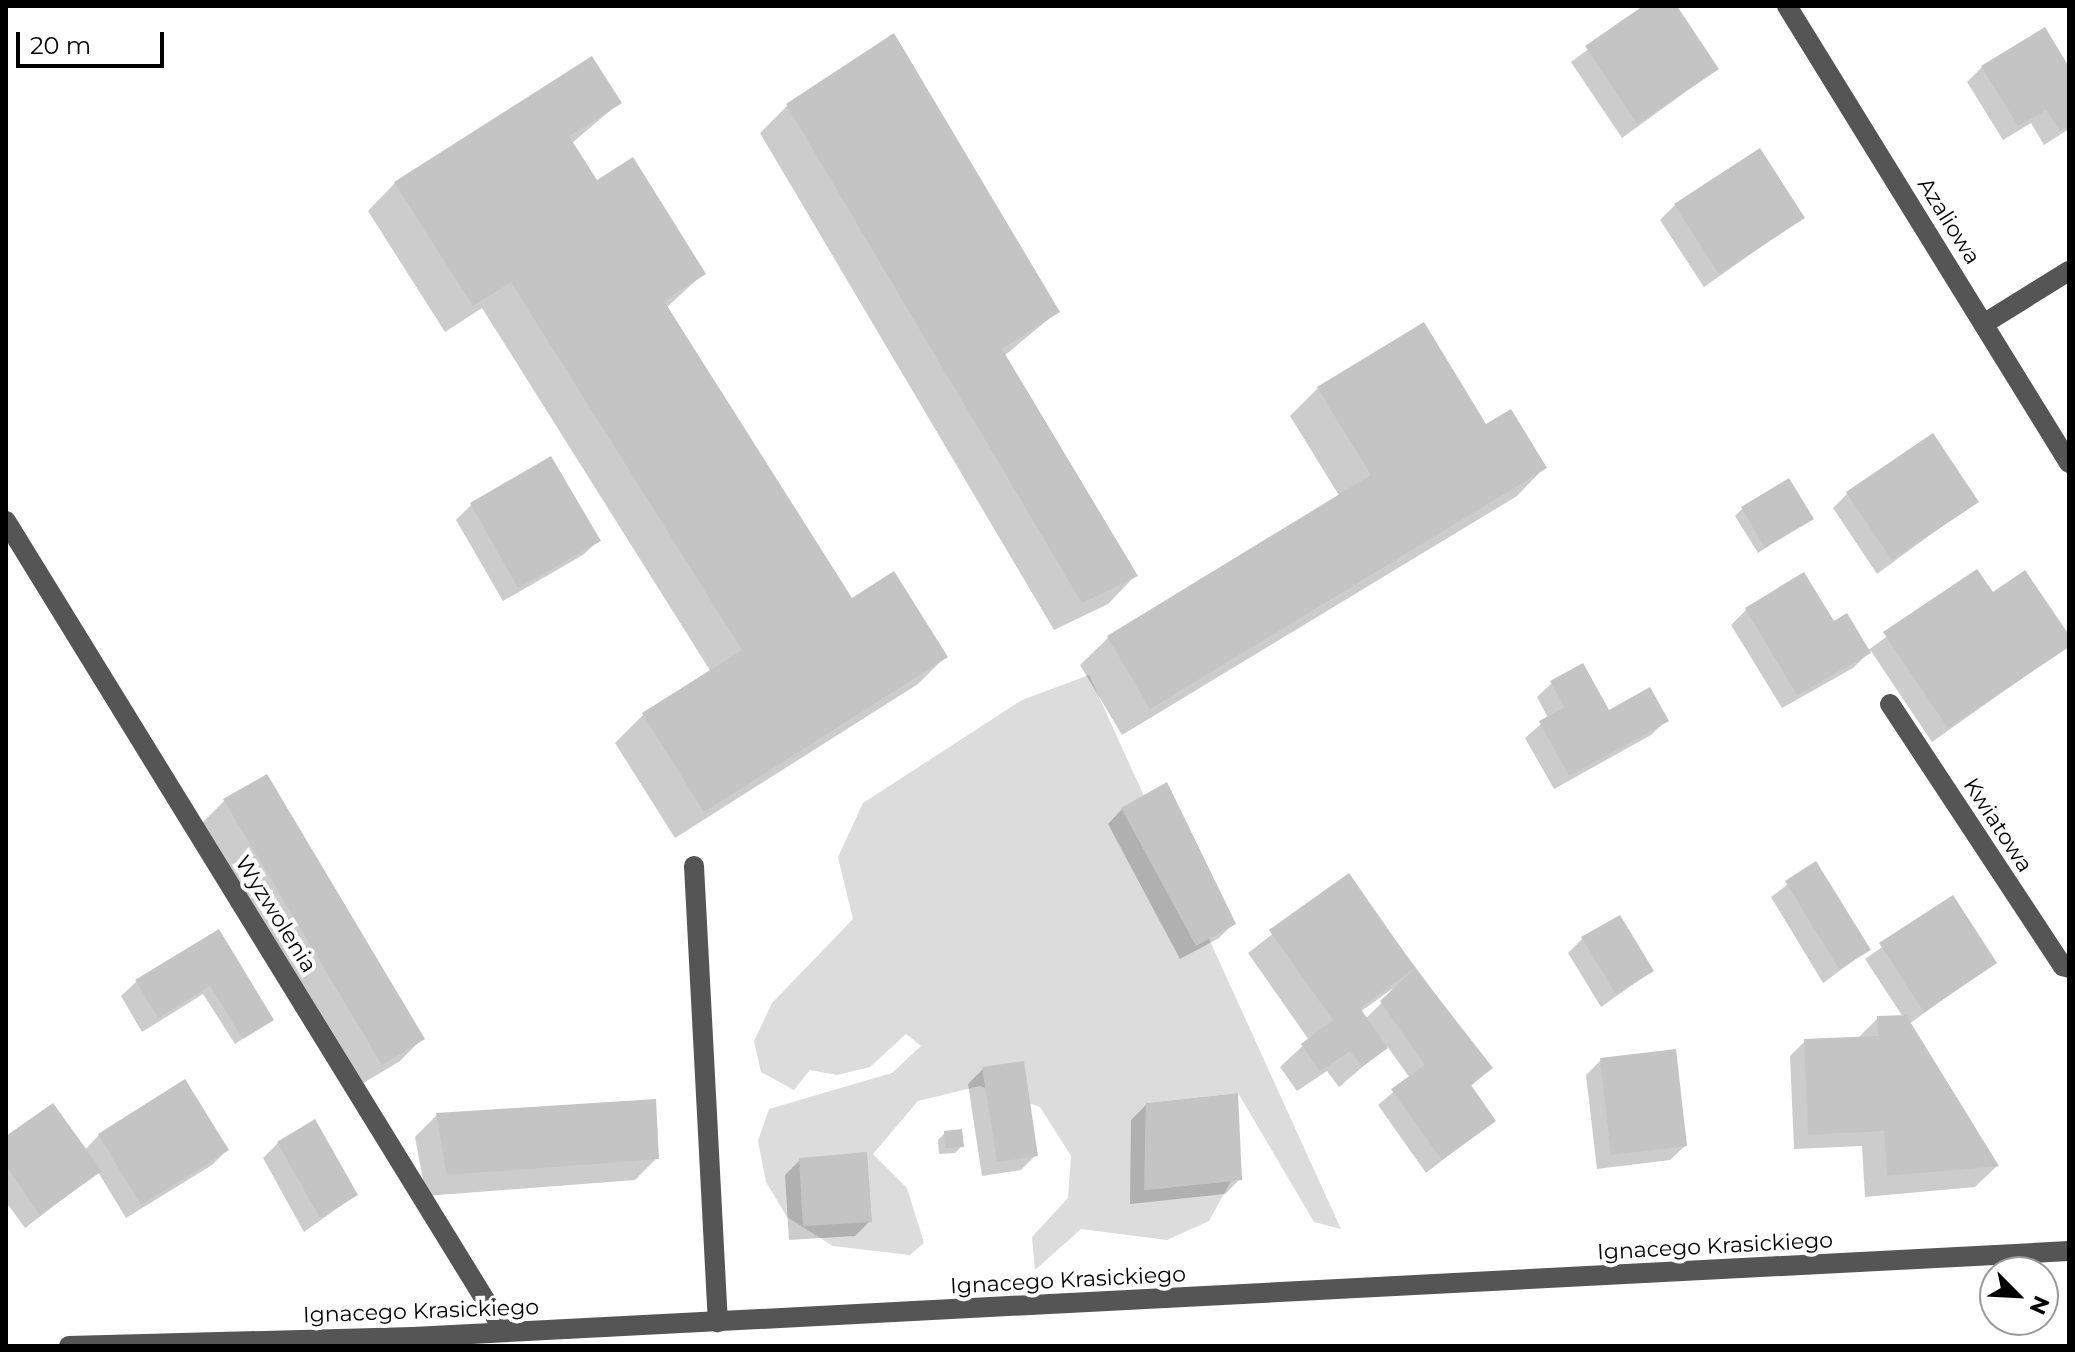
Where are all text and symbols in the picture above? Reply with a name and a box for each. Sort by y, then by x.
scale bar [20,16,168,66]
text: 20 m [30,31,91,60]
street label: Azaliowa [1912,173,1986,269]
street label: Kwiatowa [1958,773,2038,877]
street label: Wyzwolenia [230,851,322,977]
street label: Ignacego Krasickiego [1596,1227,1834,1265]
north arrow [1979,1256,2059,1336]
street label: Ignacego Krasickiego [949,1261,1187,1299]
text: N [2024,1292,2056,1319]
street label: Ignacego Krasickiego [303,1294,539,1328]

